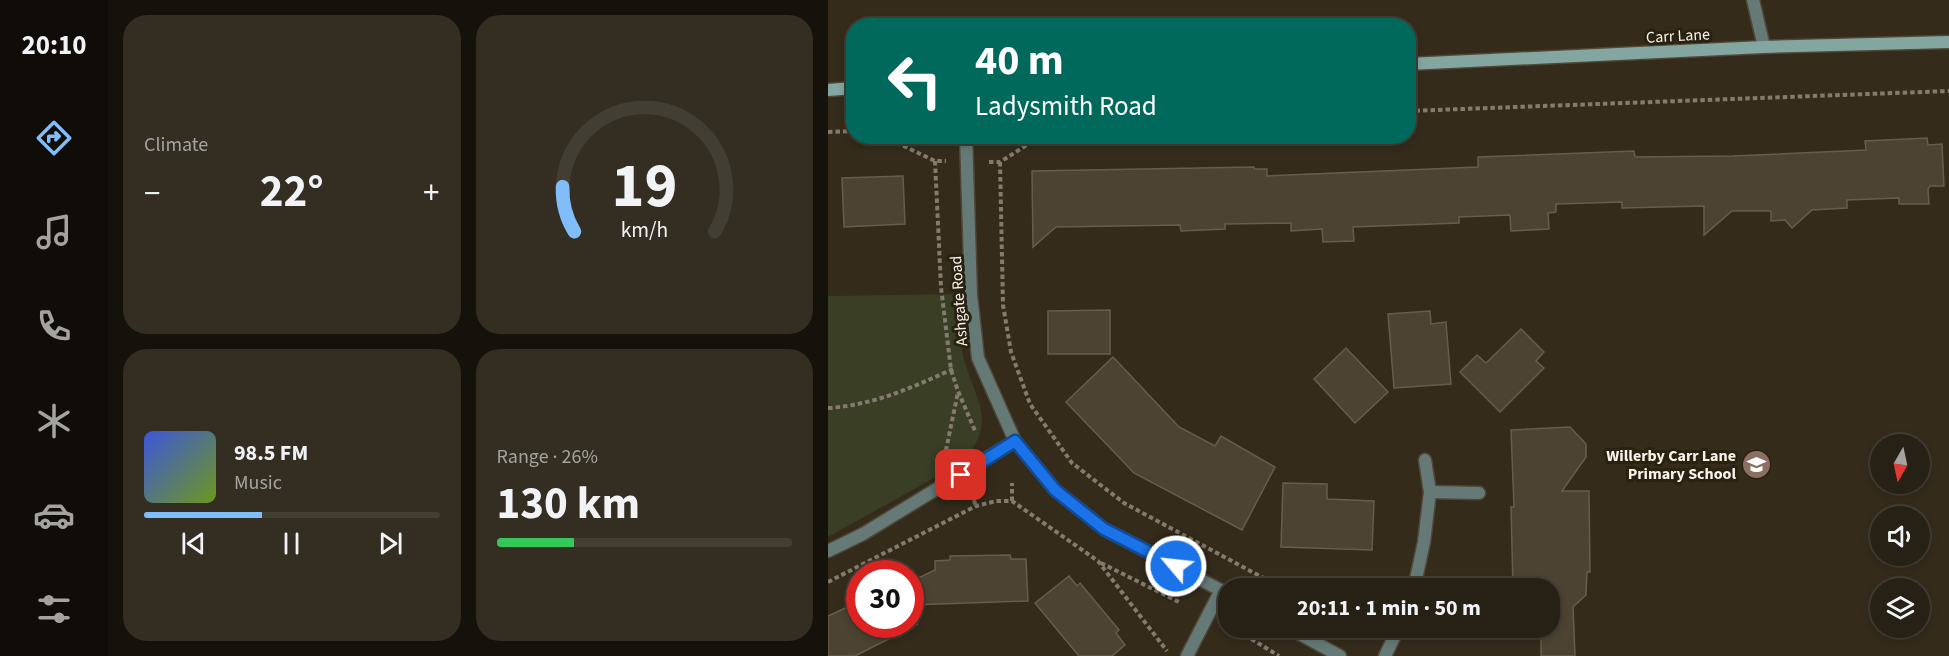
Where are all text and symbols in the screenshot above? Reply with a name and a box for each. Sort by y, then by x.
street label: Carr Lane [1645,23,1711,49]
text: 20:10 [21,26,87,65]
text: 40 m [975,31,1064,91]
icon: left [876,42,954,120]
text: Ladysmith Road [975,87,1157,126]
icon: directions [33,117,75,159]
text: Climate [144,131,208,159]
text: 19 [611,142,677,231]
text: 22° [260,160,324,224]
text: − [144,170,160,217]
text: + [423,170,439,217]
icon: music [33,211,75,253]
text: km/h [620,215,668,246]
street label: Ashgate Road [945,255,973,347]
icon: phone [33,305,75,347]
icon: climate [33,400,75,442]
north arrow [1870,434,1930,494]
map controls [1870,434,1930,638]
text: 98.5 FM [234,437,308,469]
text: Range · 26% [497,443,598,471]
place label: Willerby Carr Lane Primary School [1606,445,1736,485]
school or university icon: Willerby Carr Lane Primary School [1741,448,1773,480]
pin [935,449,986,500]
icon: arrive [944,458,977,491]
text: Music [234,469,282,497]
text: 130 km [497,472,640,536]
icon: car [33,494,75,536]
button: sound [1870,506,1930,566]
icon: previous [177,527,210,560]
icon: pause [275,527,308,560]
icon: next [374,527,407,560]
position arrow [1144,534,1208,598]
speed limit sign: 30 [846,560,924,638]
button: layers [1870,578,1930,638]
icon: filters [33,588,75,630]
text: 20:11 · 1 min · 50 m [1297,592,1481,624]

